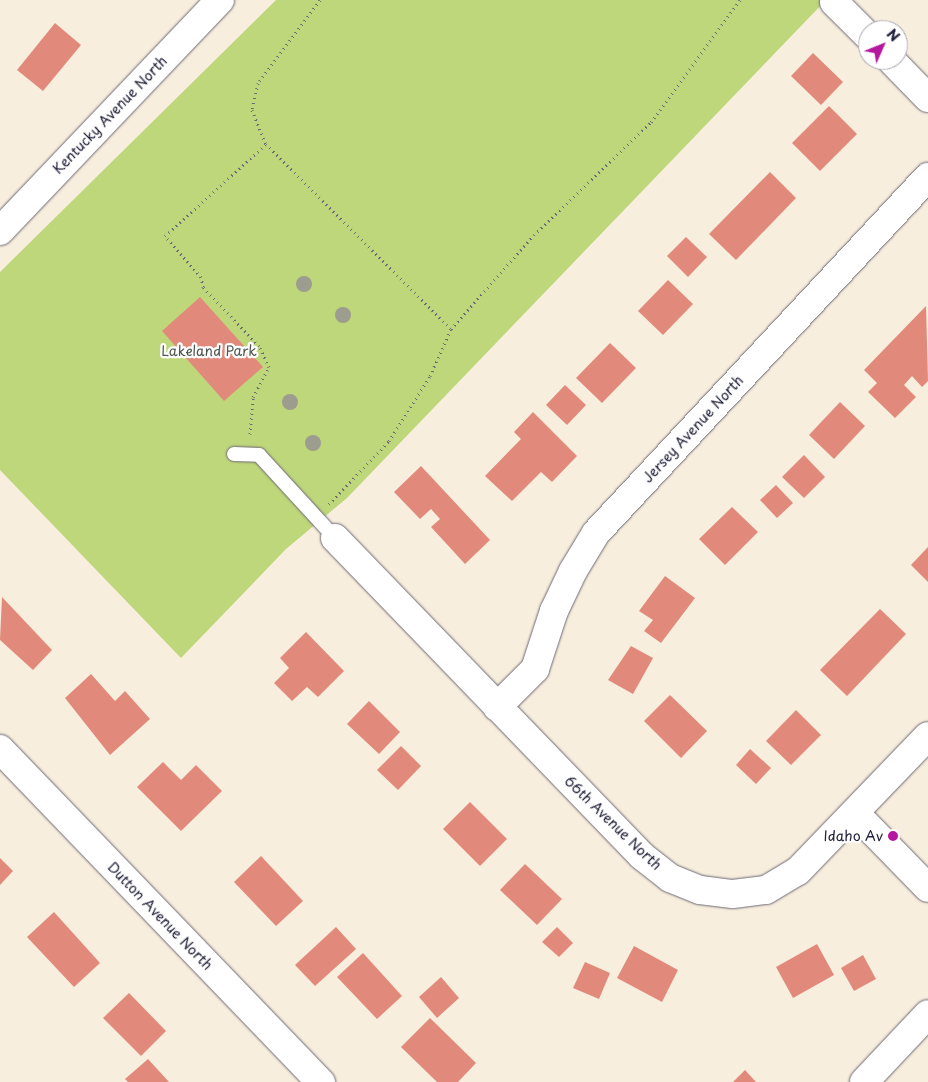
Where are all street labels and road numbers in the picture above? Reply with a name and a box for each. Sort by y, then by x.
street label: Kentucky Avenue North [49,52,171,178]
street label: Jersey Avenue North [639,372,747,486]
street label: 66th Avenue North [561,772,665,874]
street label: Dutton Avenue North [105,859,215,973]

